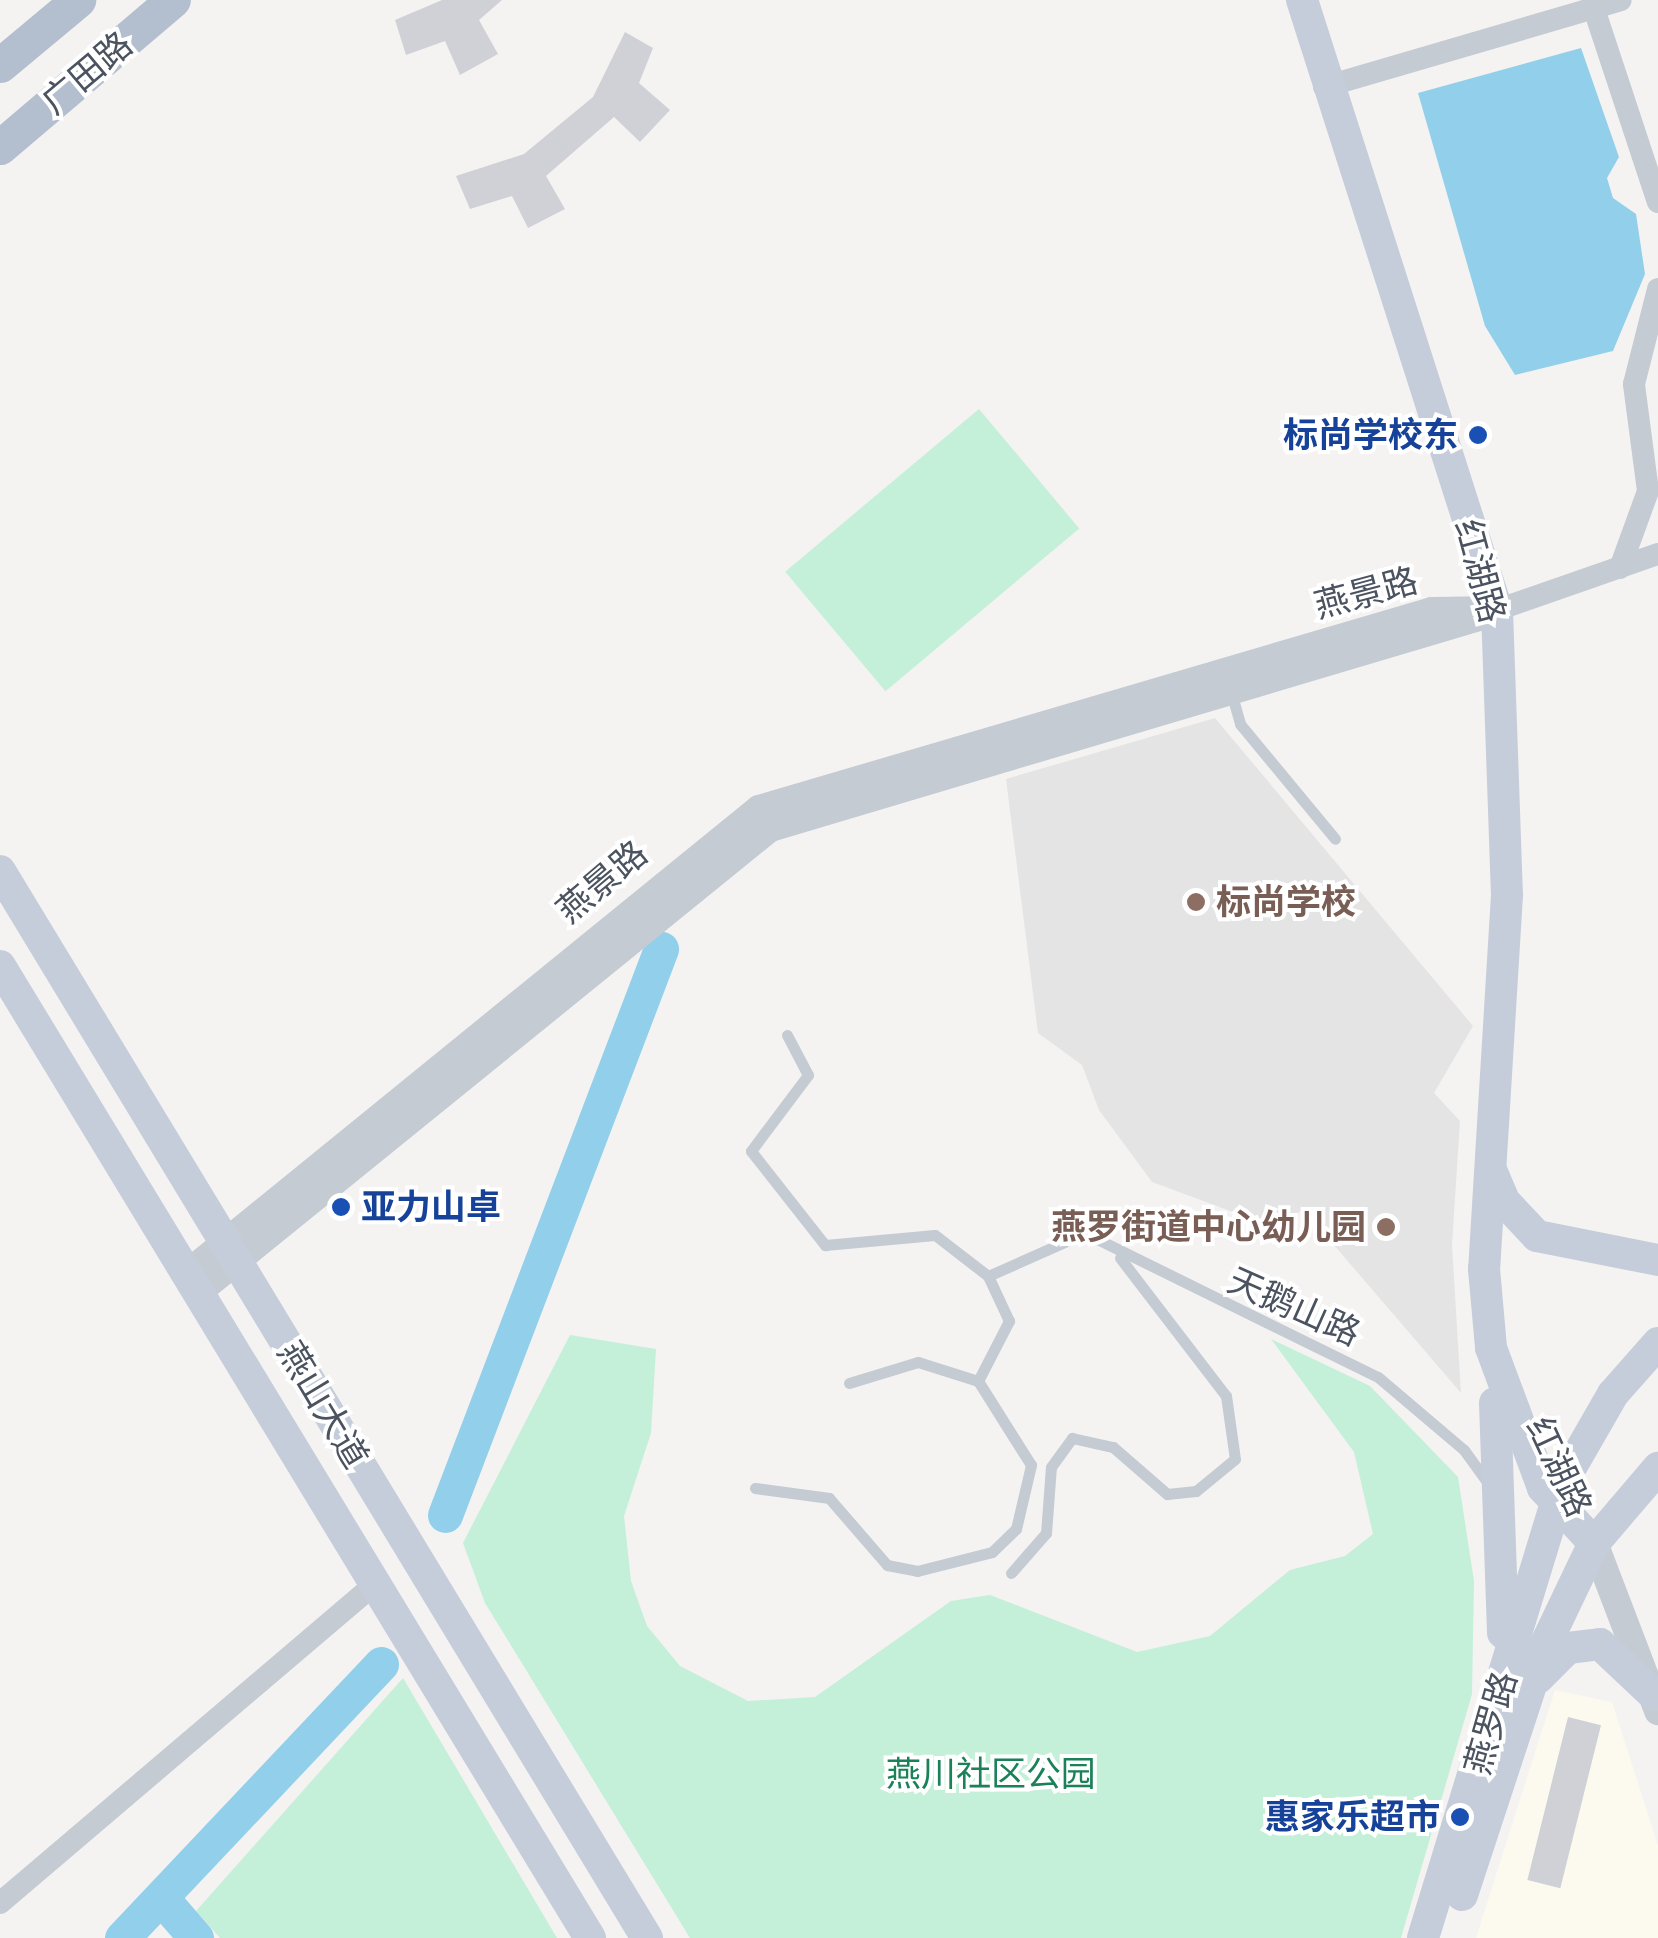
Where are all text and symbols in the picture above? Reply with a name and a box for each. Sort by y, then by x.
street label: 广田路 [33,23,141,123]
place label: 标尚学校东 [1283,414,1458,456]
marker: 标尚学校东 [1467,424,1489,446]
street label: 红湖路 [1446,515,1514,627]
street label: 燕景路 [1310,559,1422,627]
street label: 燕景路 [548,832,656,932]
place label: 标尚学校 [1216,881,1356,923]
marker: 标尚学校 [1185,891,1207,913]
place label: 亚力山卓 [361,1186,501,1228]
marker: 亚力山卓 [330,1196,352,1218]
place label: 燕罗街道中心幼儿园 [1051,1206,1366,1248]
marker: 燕罗街道中心幼儿园 [1375,1216,1397,1238]
street label: 天鹅山路 [1222,1259,1366,1355]
street label: 燕山大道 [269,1334,377,1476]
street label: 红湖路 [1518,1411,1600,1523]
street label: 燕罗路 [1456,1667,1526,1779]
park label: 燕川社区公园 [886,1753,1096,1795]
place label: 惠家乐超市 [1265,1796,1440,1838]
marker: 惠家乐超市 [1449,1806,1471,1828]

